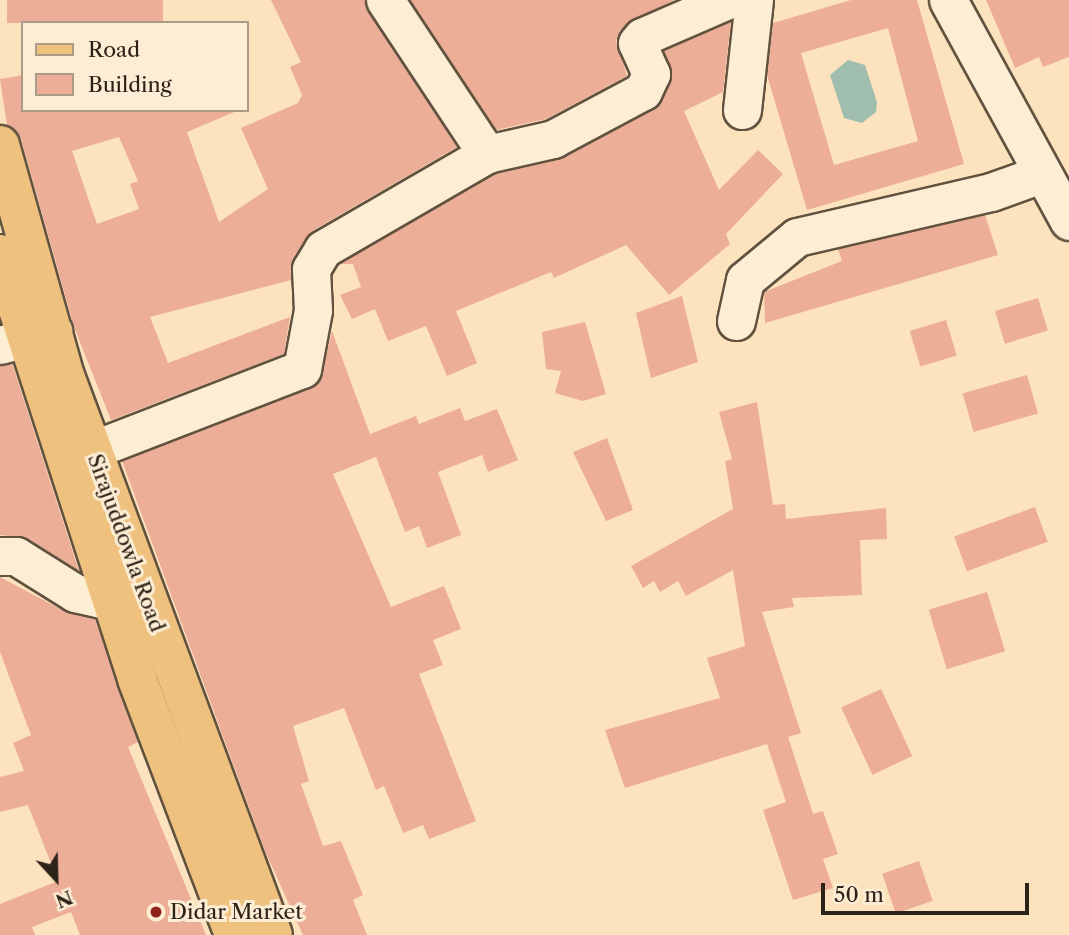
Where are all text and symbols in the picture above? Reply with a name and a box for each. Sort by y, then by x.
legend [21,21,248,112]
text: Road [88,37,140,62]
text: Building [88,72,172,97]
street label: Sirajuddowla Road [82,451,170,635]
north arrow [21,844,91,914]
scale bar [824,869,1032,913]
text: 50 m [834,882,884,907]
text: N [52,885,76,913]
place label: Didar Market [170,899,303,925]
marker: Didar Market [148,904,164,920]

